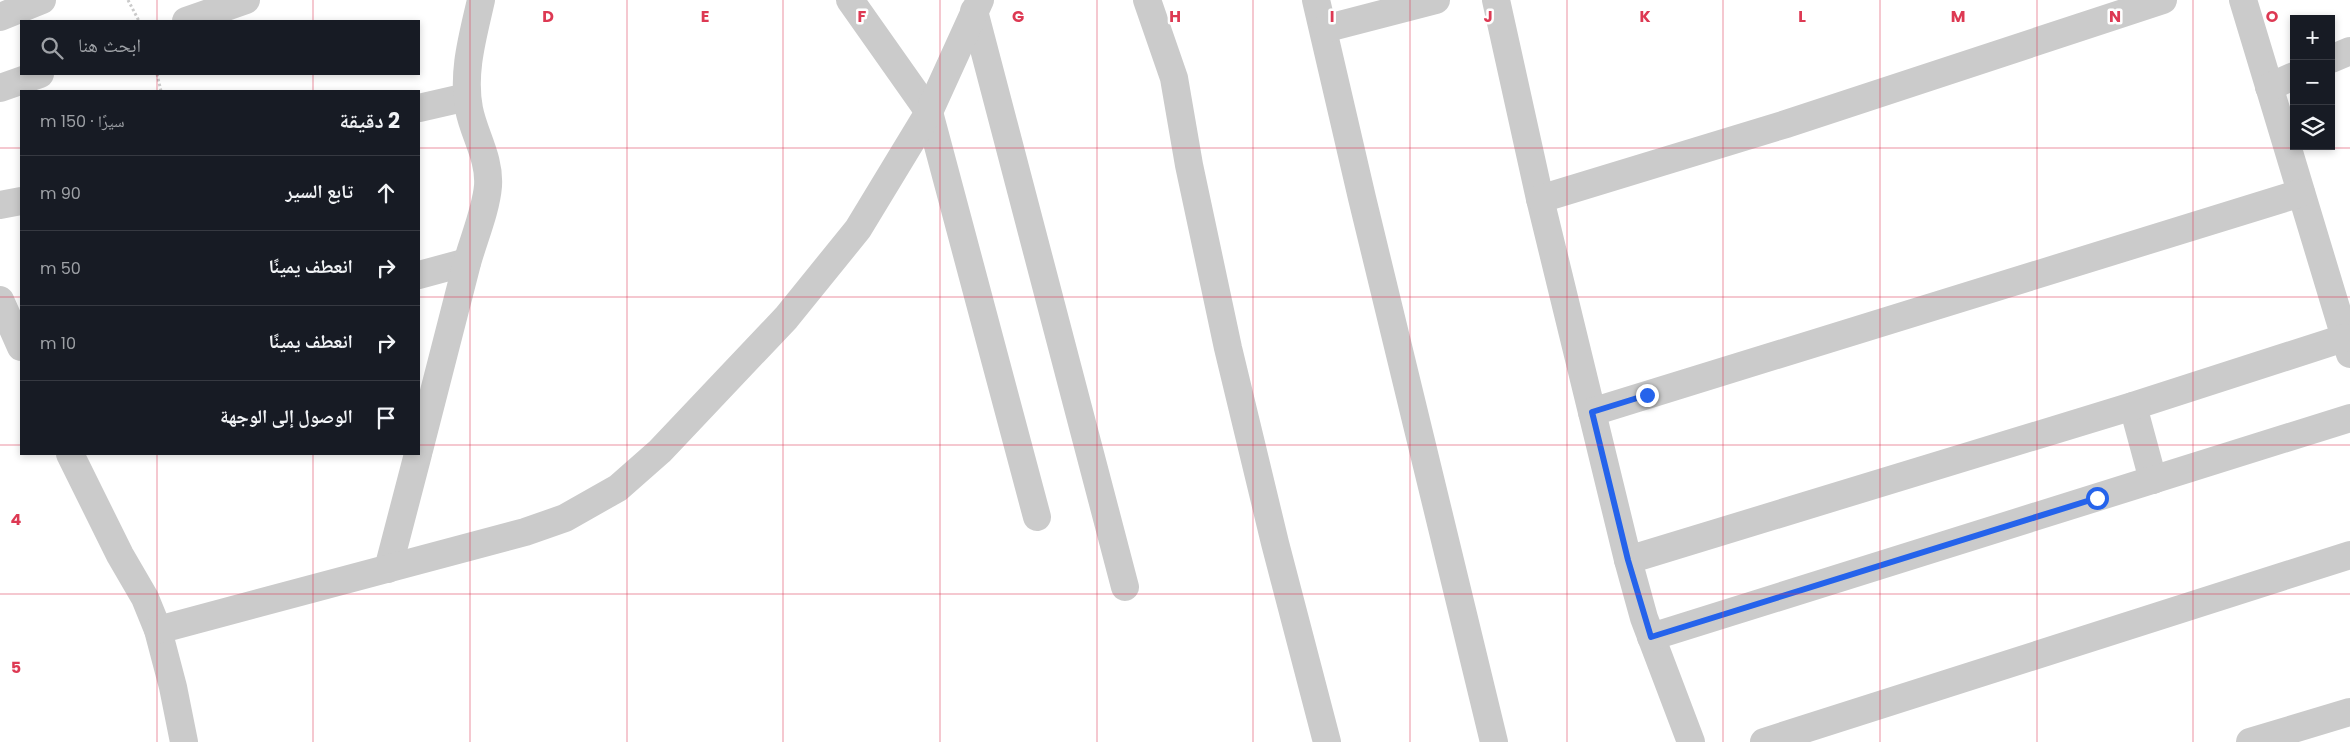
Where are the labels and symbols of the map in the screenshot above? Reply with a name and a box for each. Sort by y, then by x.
text: D [542,5,554,28]
text: E [701,5,709,28]
text: F [858,5,867,28]
text: G [1012,5,1024,28]
text: H [1169,5,1181,28]
text: I [1330,5,1334,28]
text: J [1483,5,1493,28]
text: K [1639,5,1651,28]
text: L [1798,5,1806,28]
text: M [1951,5,1965,28]
text: N [2109,5,2121,28]
text: O [2266,5,2279,28]
route end [1636,384,1659,407]
route start [2086,487,2109,510]
text: 4 [11,508,22,531]
text: 5 [11,656,21,679]

